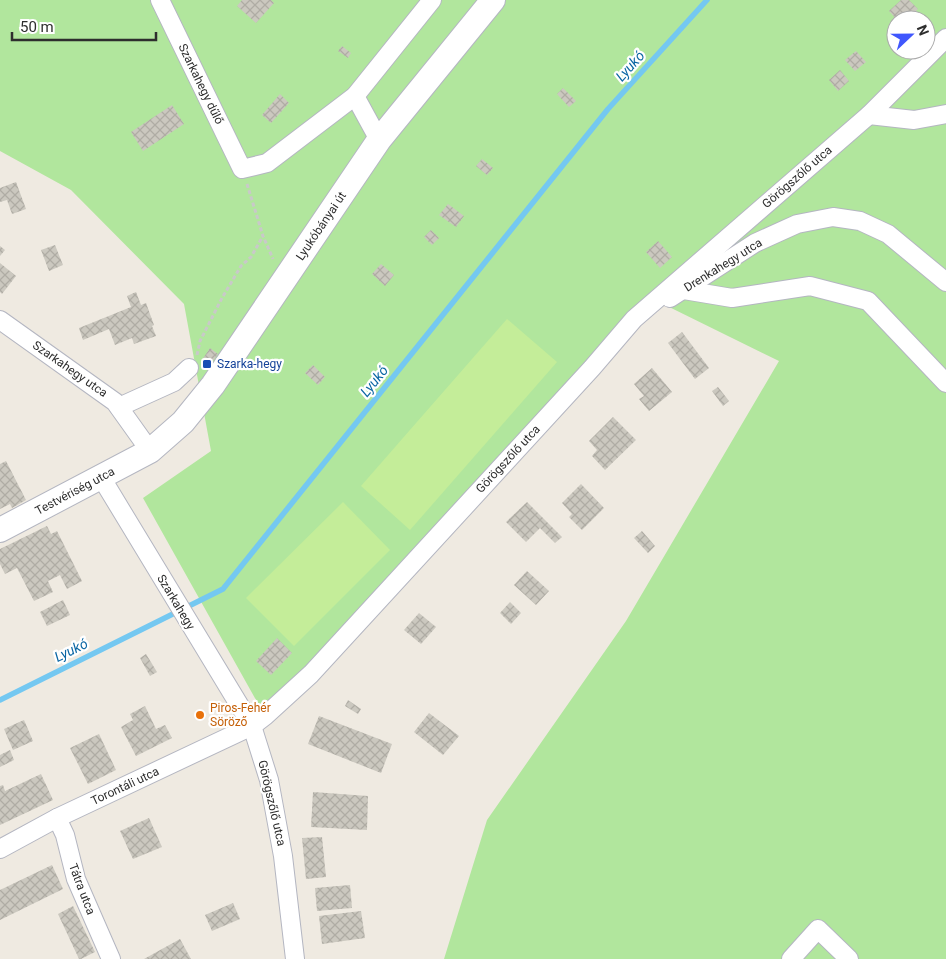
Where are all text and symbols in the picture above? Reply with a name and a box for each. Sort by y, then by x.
scale bar [12,10,156,42]
north arrow [886,10,936,60]
text: 50 m [20,18,54,36]
text: N [914,23,932,38]
street label: Szarkahegy dűlő [175,41,227,127]
water label: Lyukó [612,47,648,84]
street label: Görögszőlő utca [759,143,835,211]
street label: Lyukóbányai út [293,189,349,263]
street label: Drenkahegy utca [681,235,765,295]
street label: Szarkahegy utca [30,338,110,400]
place label: Szarka-hegy [217,357,282,371]
marker: Szarka-hegy [201,358,213,370]
water label: Lyukó [357,362,391,400]
street label: Görögszőlő utca [473,422,543,496]
street label: Testvériség utca [33,464,117,518]
street label: Szarkahegy [154,572,198,632]
water label: Lyukó [52,635,90,665]
place label: Piros-Fehér Söröző [210,701,271,729]
marker: Piros-Fehér Söröző [194,709,206,721]
street label: Görögszőlő utca [255,759,289,847]
street label: Torontáli utca [89,764,161,808]
street label: Tátra utca [66,861,98,917]

